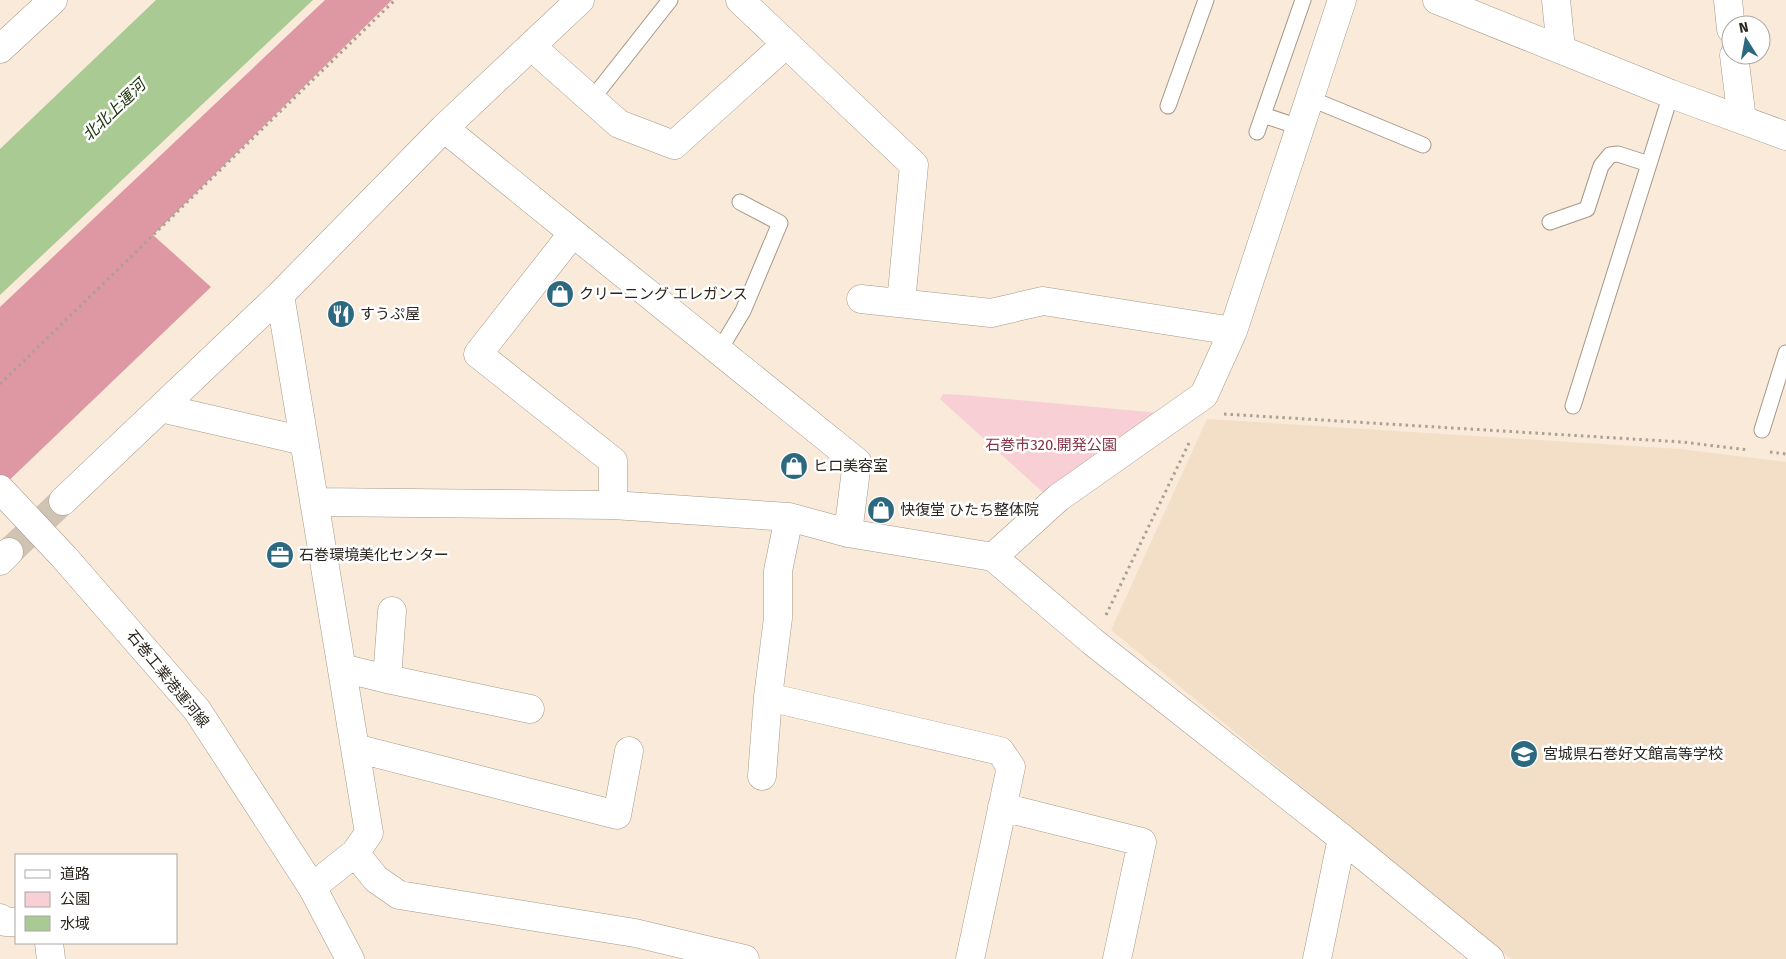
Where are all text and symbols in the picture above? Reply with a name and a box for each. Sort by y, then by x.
north arrow [1721,15,1771,65]
text: N [1737,18,1750,37]
water label: 北北上運河 [79,73,152,145]
shop icon: クリーニング エレガンス [545,279,575,309]
place label: クリーニング エレガンス [579,285,748,303]
restaurant icon: すうぷ屋 [326,299,356,329]
place label: すうぷ屋 [360,305,420,323]
park label: 石巻市320.開発公園 [985,436,1117,454]
shop icon: ヒロ美容室 [779,451,809,481]
place label: ヒロ美容室 [813,457,888,475]
shop icon: 快復堂 ひたち整体院 [866,495,896,525]
place label: 快復堂 ひたち整体院 [900,501,1039,519]
office icon: 石巻環境美化センター [265,540,295,570]
place label: 石巻環境美化センター [299,546,449,564]
street label: 石巻工業港運河線 [123,627,213,731]
school or university icon: 宮城県石巻好文館高等学校 [1509,739,1539,769]
place label: 宮城県石巻好文館高等学校 [1543,745,1723,763]
legend [15,854,178,944]
text: 道路 [60,865,90,883]
text: 公園 [60,890,90,908]
text: 水域 [60,915,90,933]

